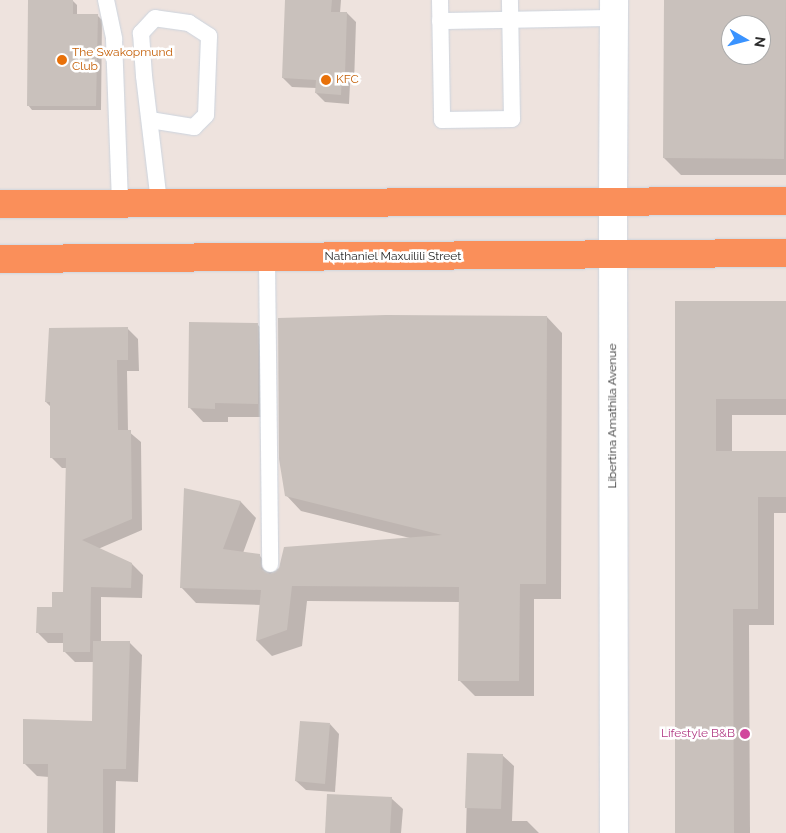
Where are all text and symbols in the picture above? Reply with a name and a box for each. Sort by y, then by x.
north arrow [721,15,771,65]
text: N [751,36,769,48]
place label: The Swakopmund Club [72,46,173,74]
marker: The Swakopmund Club [56,54,68,66]
place label: KFC [336,73,359,87]
marker: KFC [320,74,332,86]
street label: Nathaniel Maxuilili Street [324,250,462,264]
street label: Libertina Amathila Avenue [606,343,620,489]
place label: Lifestyle B&B [661,727,735,741]
marker: Lifestyle B&B [739,728,751,740]

